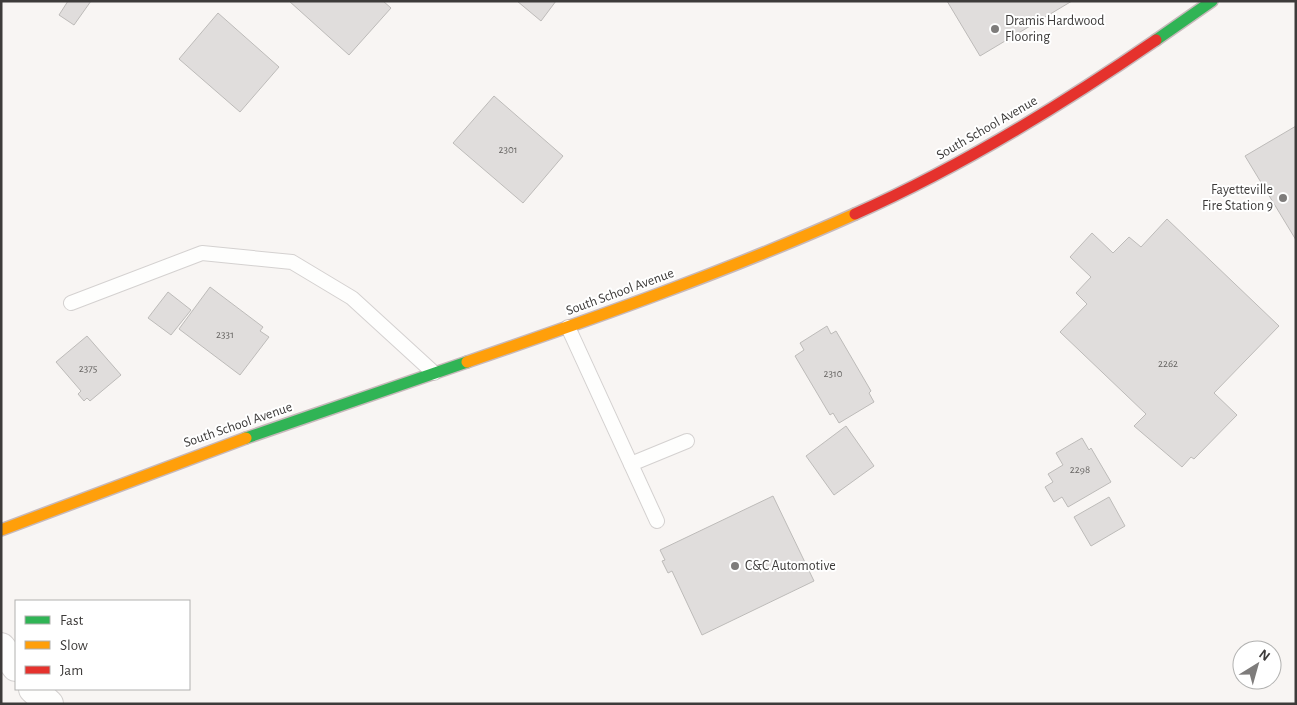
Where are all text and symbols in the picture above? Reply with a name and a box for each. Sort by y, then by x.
place label: Dramis Hardwood Flooring [1005,14,1104,44]
marker: Dramis Hardwood Flooring [989,23,1001,35]
street label: South School Avenue [934,94,1040,162]
house number: 2301 [498,144,518,155]
place label: Fayetteville Fire Station 9 [1202,183,1273,213]
marker: Fayetteville Fire Station 9 [1277,192,1289,204]
street label: South School Avenue [564,266,676,318]
house number: 2331 [216,329,234,340]
house number: 2262 [1158,358,1178,369]
house number: 2375 [79,363,98,374]
house number: 2310 [823,368,843,379]
street label: South School Avenue [182,400,294,450]
house number: 2298 [1070,464,1090,475]
place label: C&C Automotive [745,559,836,573]
marker: C&C Automotive [729,560,741,572]
legend [15,600,190,690]
text: Fast [60,613,84,628]
text: Slow [60,638,88,653]
north arrow [1232,640,1282,690]
text: N [1256,647,1272,664]
text: Jam [60,663,83,678]

